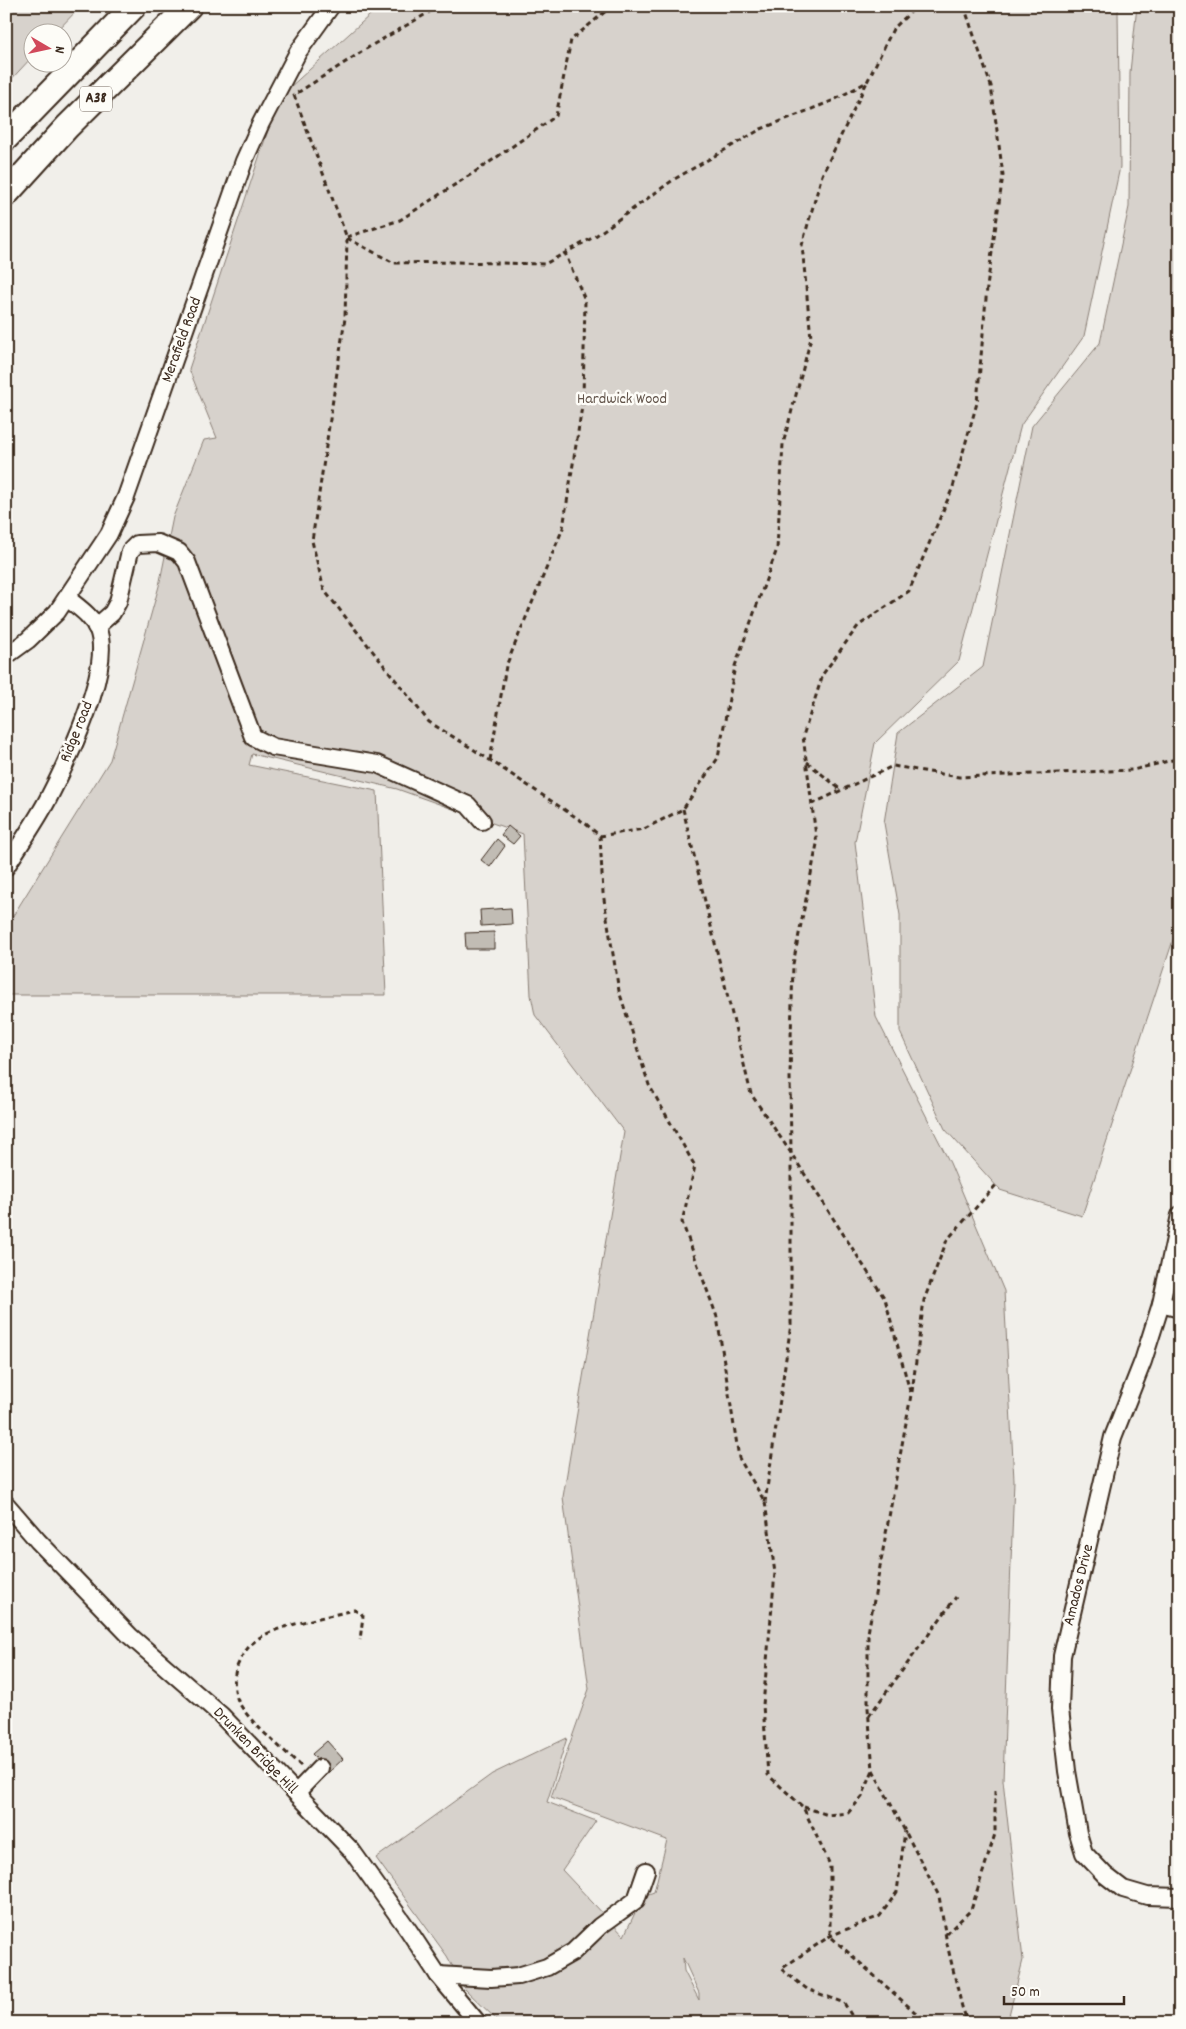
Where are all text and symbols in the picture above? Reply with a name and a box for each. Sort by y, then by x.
north arrow [22,22,72,72]
text: N [48,45,69,55]
road number: A38 [80,86,112,112]
street label: Merafield Road [156,294,208,386]
park label: Hardwick Wood [577,388,667,411]
street label: Ridge road [54,698,100,766]
street label: Amados Drive [1058,1542,1100,1628]
street label: Drunken Bridge Hill [207,1702,303,1800]
scale bar [1004,1974,1124,2006]
text: 50 m [1011,1982,1040,2004]

